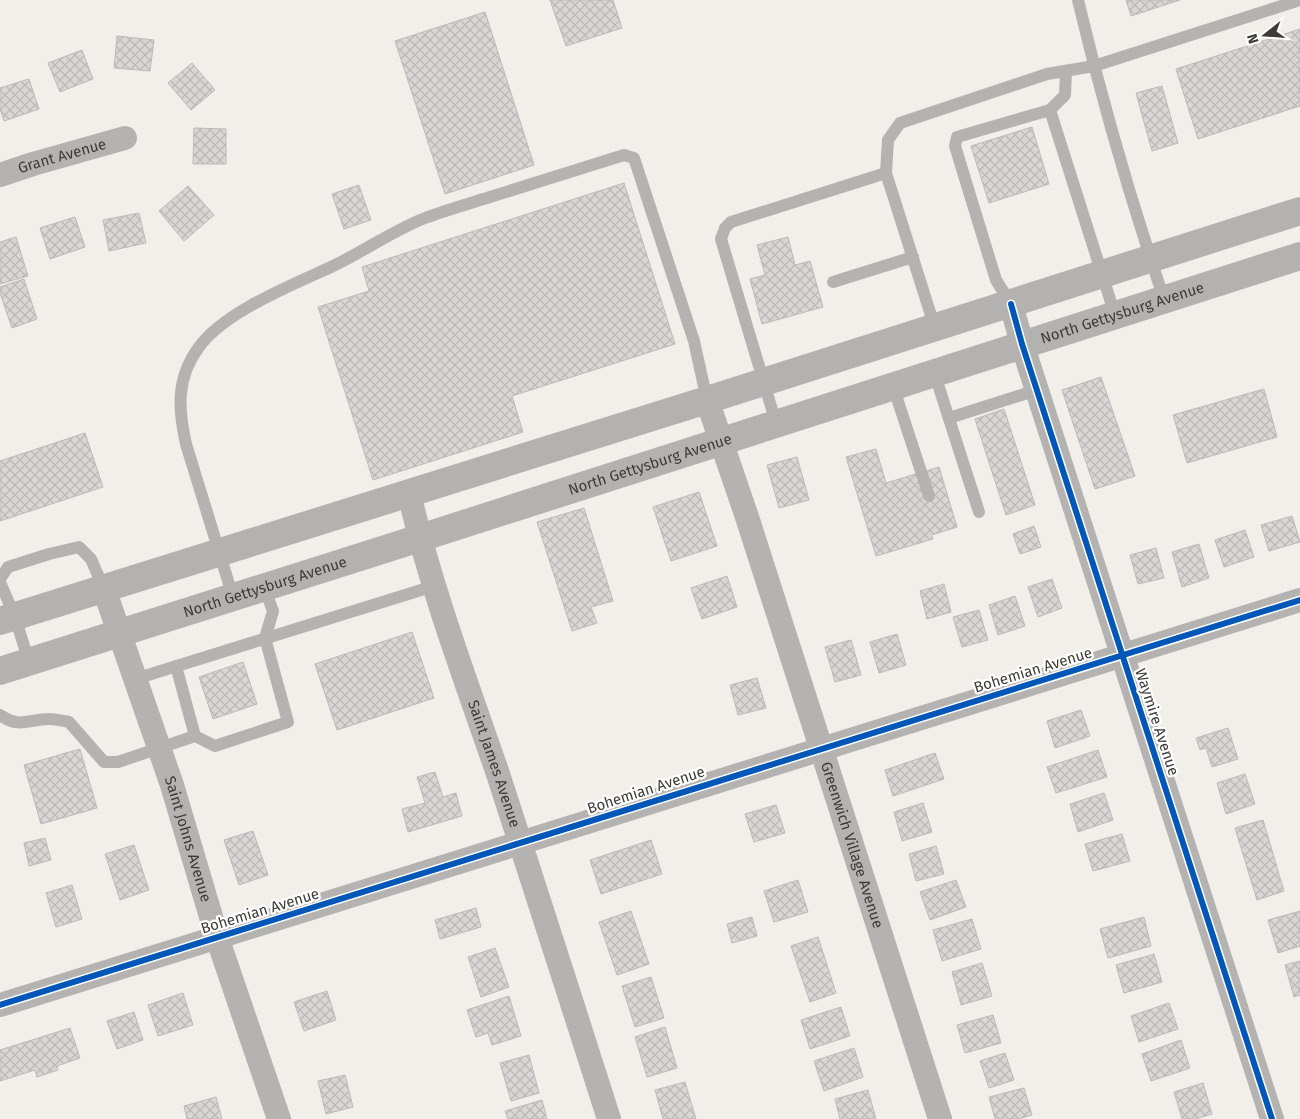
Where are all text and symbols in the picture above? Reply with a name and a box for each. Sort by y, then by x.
north arrow [1240,10,1290,60]
text: N [1244,32,1263,46]
street label: Grant Avenue [16,135,108,177]
street label: North Gettysburg Avenue [1038,278,1206,348]
street label: North Gettysburg Avenue [566,430,734,499]
street label: North Gettysburg Avenue [181,553,349,621]
street label: Bohemian Avenue [972,643,1094,697]
street label: Waymire Avenue [1131,666,1183,778]
street label: Saint James Avenue [464,698,524,830]
street label: Greenwich Village Avenue [817,759,887,930]
street label: Bohemian Avenue [585,762,707,818]
street label: Saint Johns Avenue [161,774,215,904]
street label: Bohemian Avenue [199,884,321,938]

